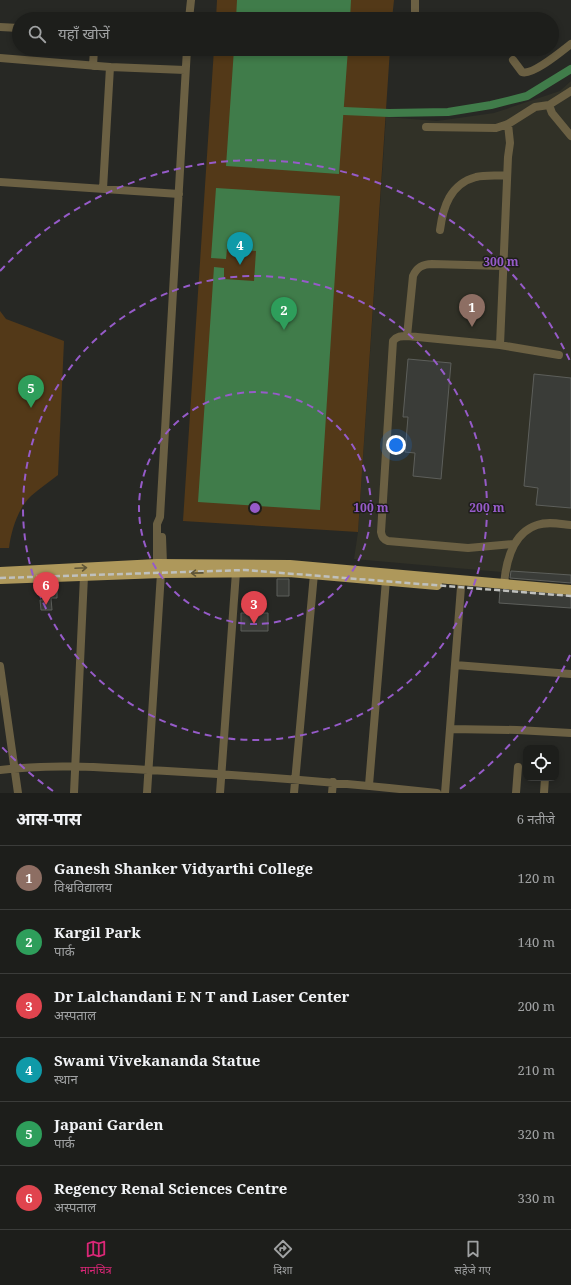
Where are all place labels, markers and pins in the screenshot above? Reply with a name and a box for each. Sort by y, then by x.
pin: 4 [227,232,253,265]
pin: 1 [459,294,485,327]
pin: 2 [271,297,297,330]
pin: 5 [18,375,44,408]
centre of rings [248,501,262,515]
pin: 6 [33,572,59,605]
pin: 3 [241,591,267,624]

